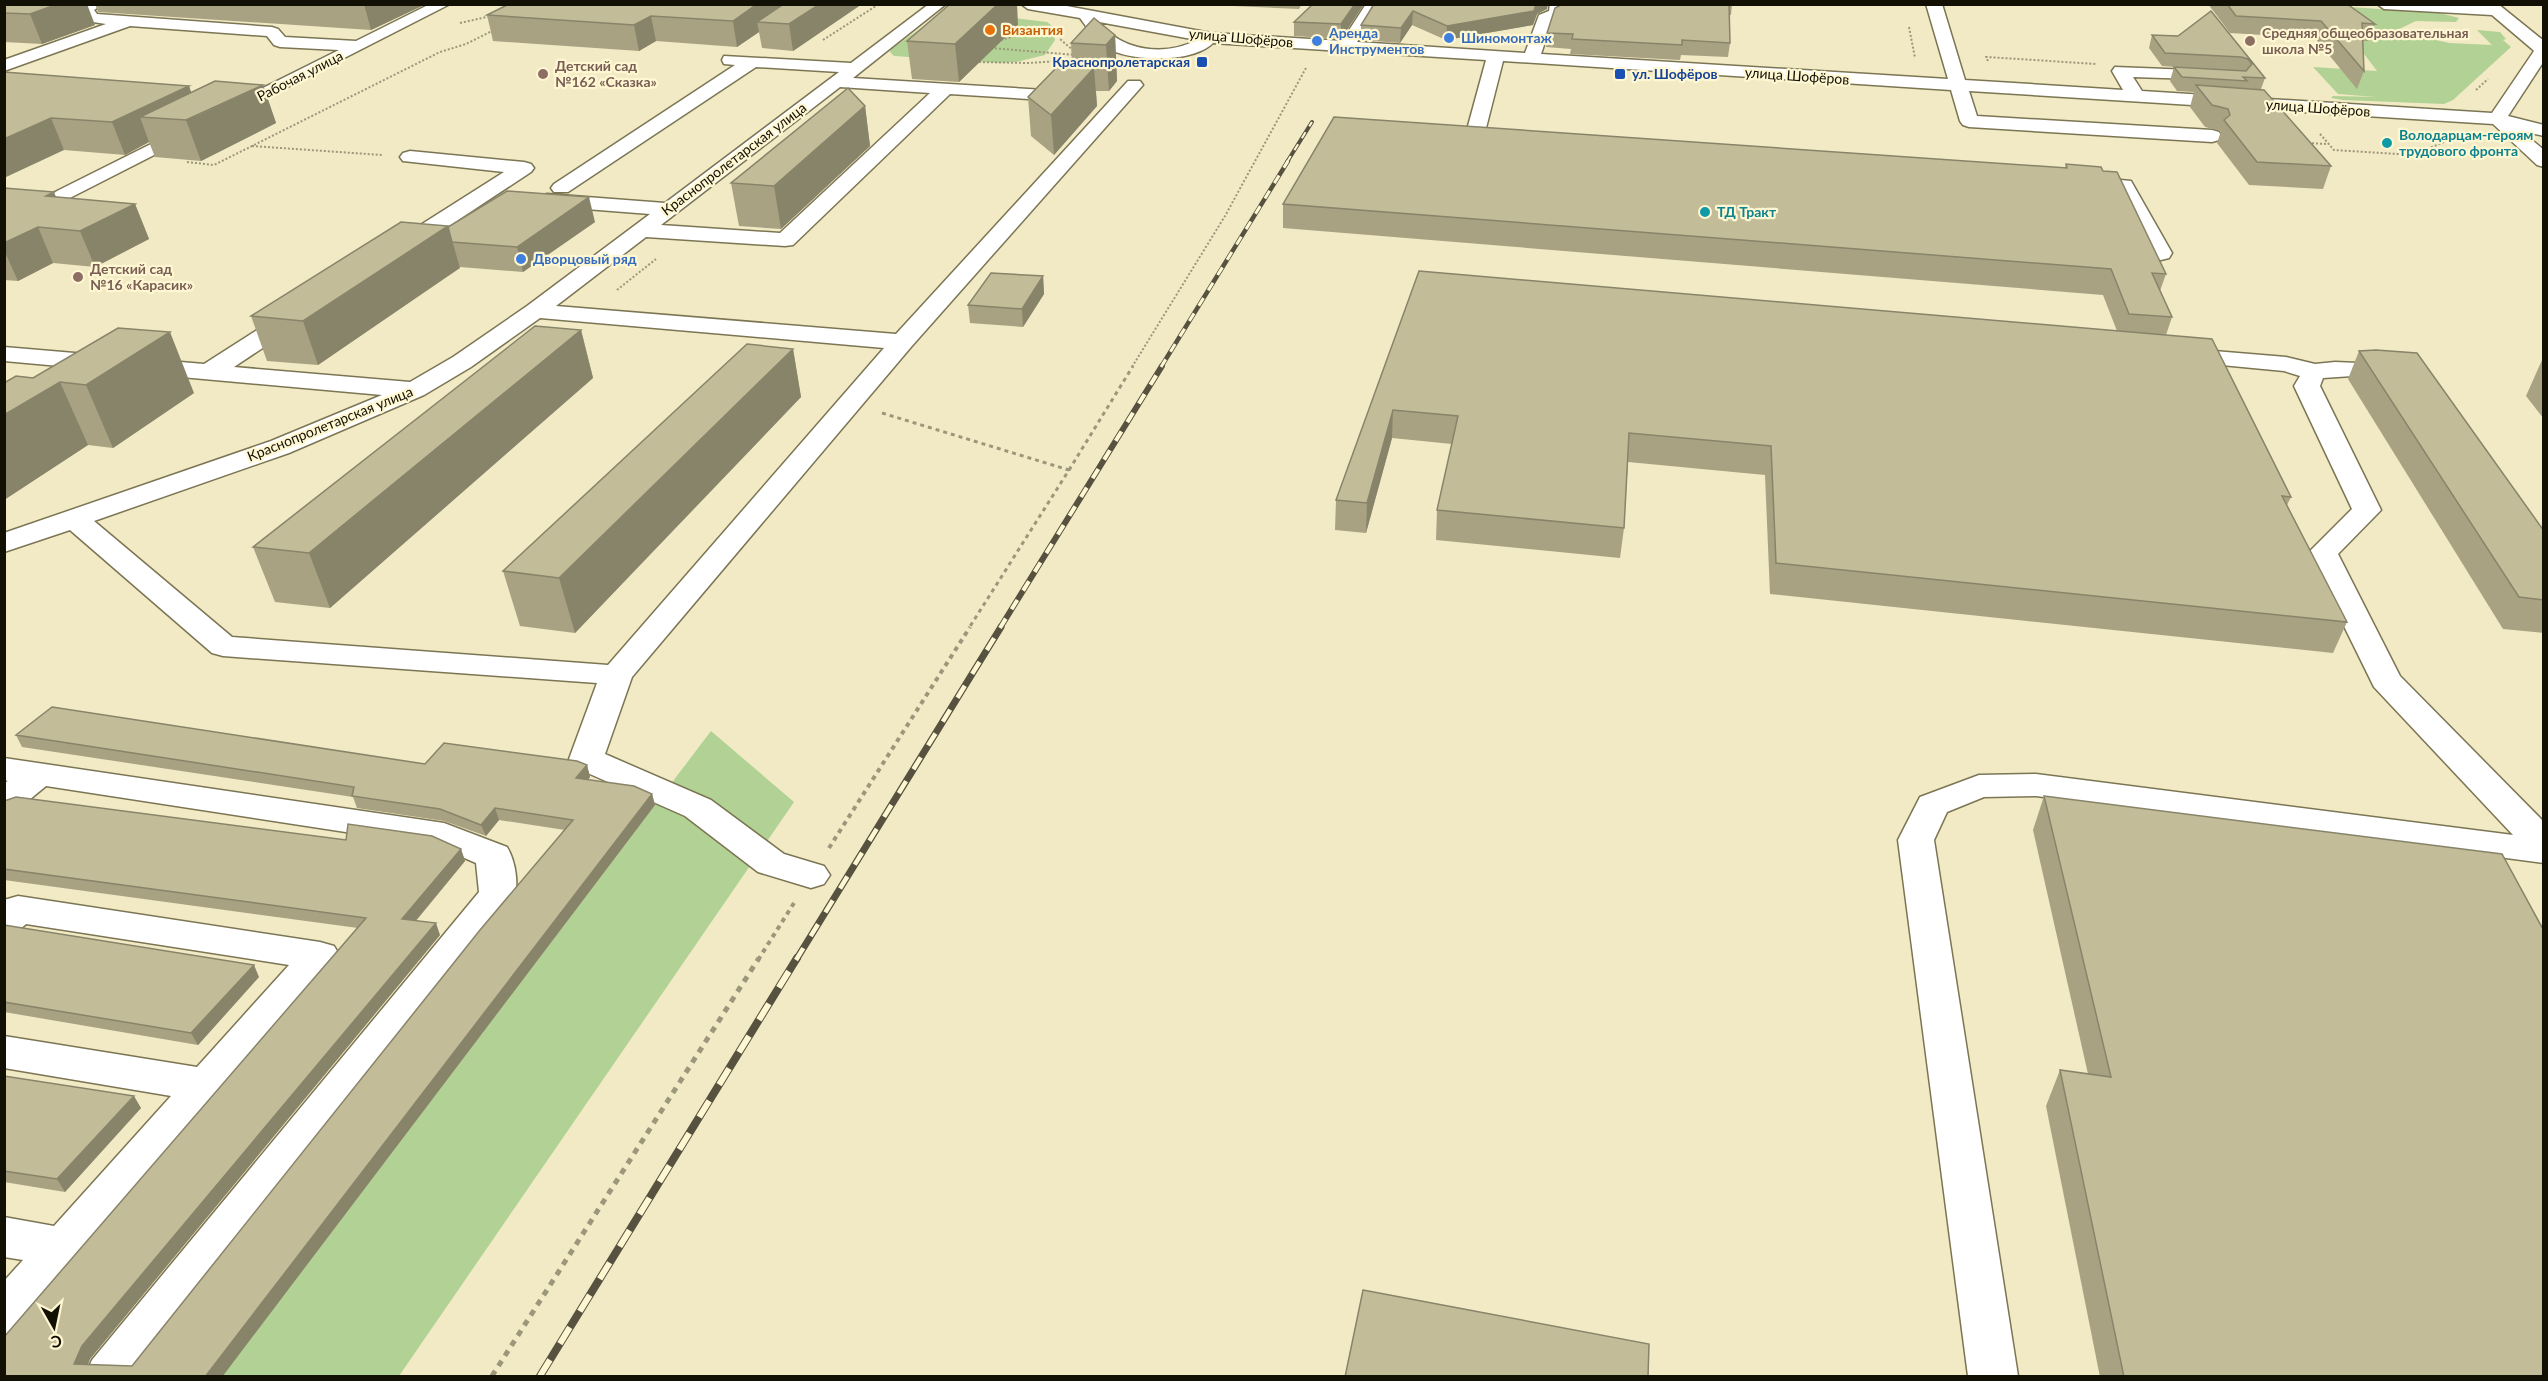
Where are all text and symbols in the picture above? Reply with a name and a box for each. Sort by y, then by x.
place label: Византия [1002,21,1063,38]
marker: Византия [983,23,997,37]
street label: улица Шофёров [1188,24,1294,51]
place label: Аренда Инструментов [1328,24,1424,57]
place label: Средняя общеобразовательная школа №5 [2262,24,2469,57]
place label: Шиномонтаж [1461,29,1553,46]
marker: Шиномонтаж [1442,31,1456,45]
marker: Аренда Инструментов [1310,34,1324,48]
marker: Средняя общеобразовательная школа №5 [2243,34,2257,48]
street label: Рабочая улица [254,47,346,105]
place label: Краснопролетарская [1052,53,1190,70]
marker: Краснопролетарская [1195,55,1209,69]
place label: Детский сад №162 «Сказка» [555,57,657,90]
street label: улица Шофёров [1744,63,1850,88]
place label: ул. Шофёров [1632,65,1718,82]
marker: Детский сад №162 «Сказка» [536,67,550,81]
marker: ул. Шофёров [1613,67,1627,81]
street label: улица Шофёров [2265,95,2371,120]
street label: Краснопролетарская улица [658,99,809,219]
place label: Володарцам-героям трудового фронта [2399,126,2533,159]
marker: Володарцам-героям трудового фронта [2380,136,2394,150]
place label: ТД Тракт [1717,203,1777,220]
marker: ТД Тракт [1698,205,1712,219]
place label: Дворцовый ряд [533,250,637,267]
marker: Дворцовый ряд [514,252,528,266]
place label: Детский сад №16 «Карасик» [90,260,193,293]
marker: Детский сад №16 «Карасик» [71,270,85,284]
street label: Краснопролетарская улица [245,383,415,465]
north arrow [24,1297,84,1357]
text: С [49,1332,63,1353]

